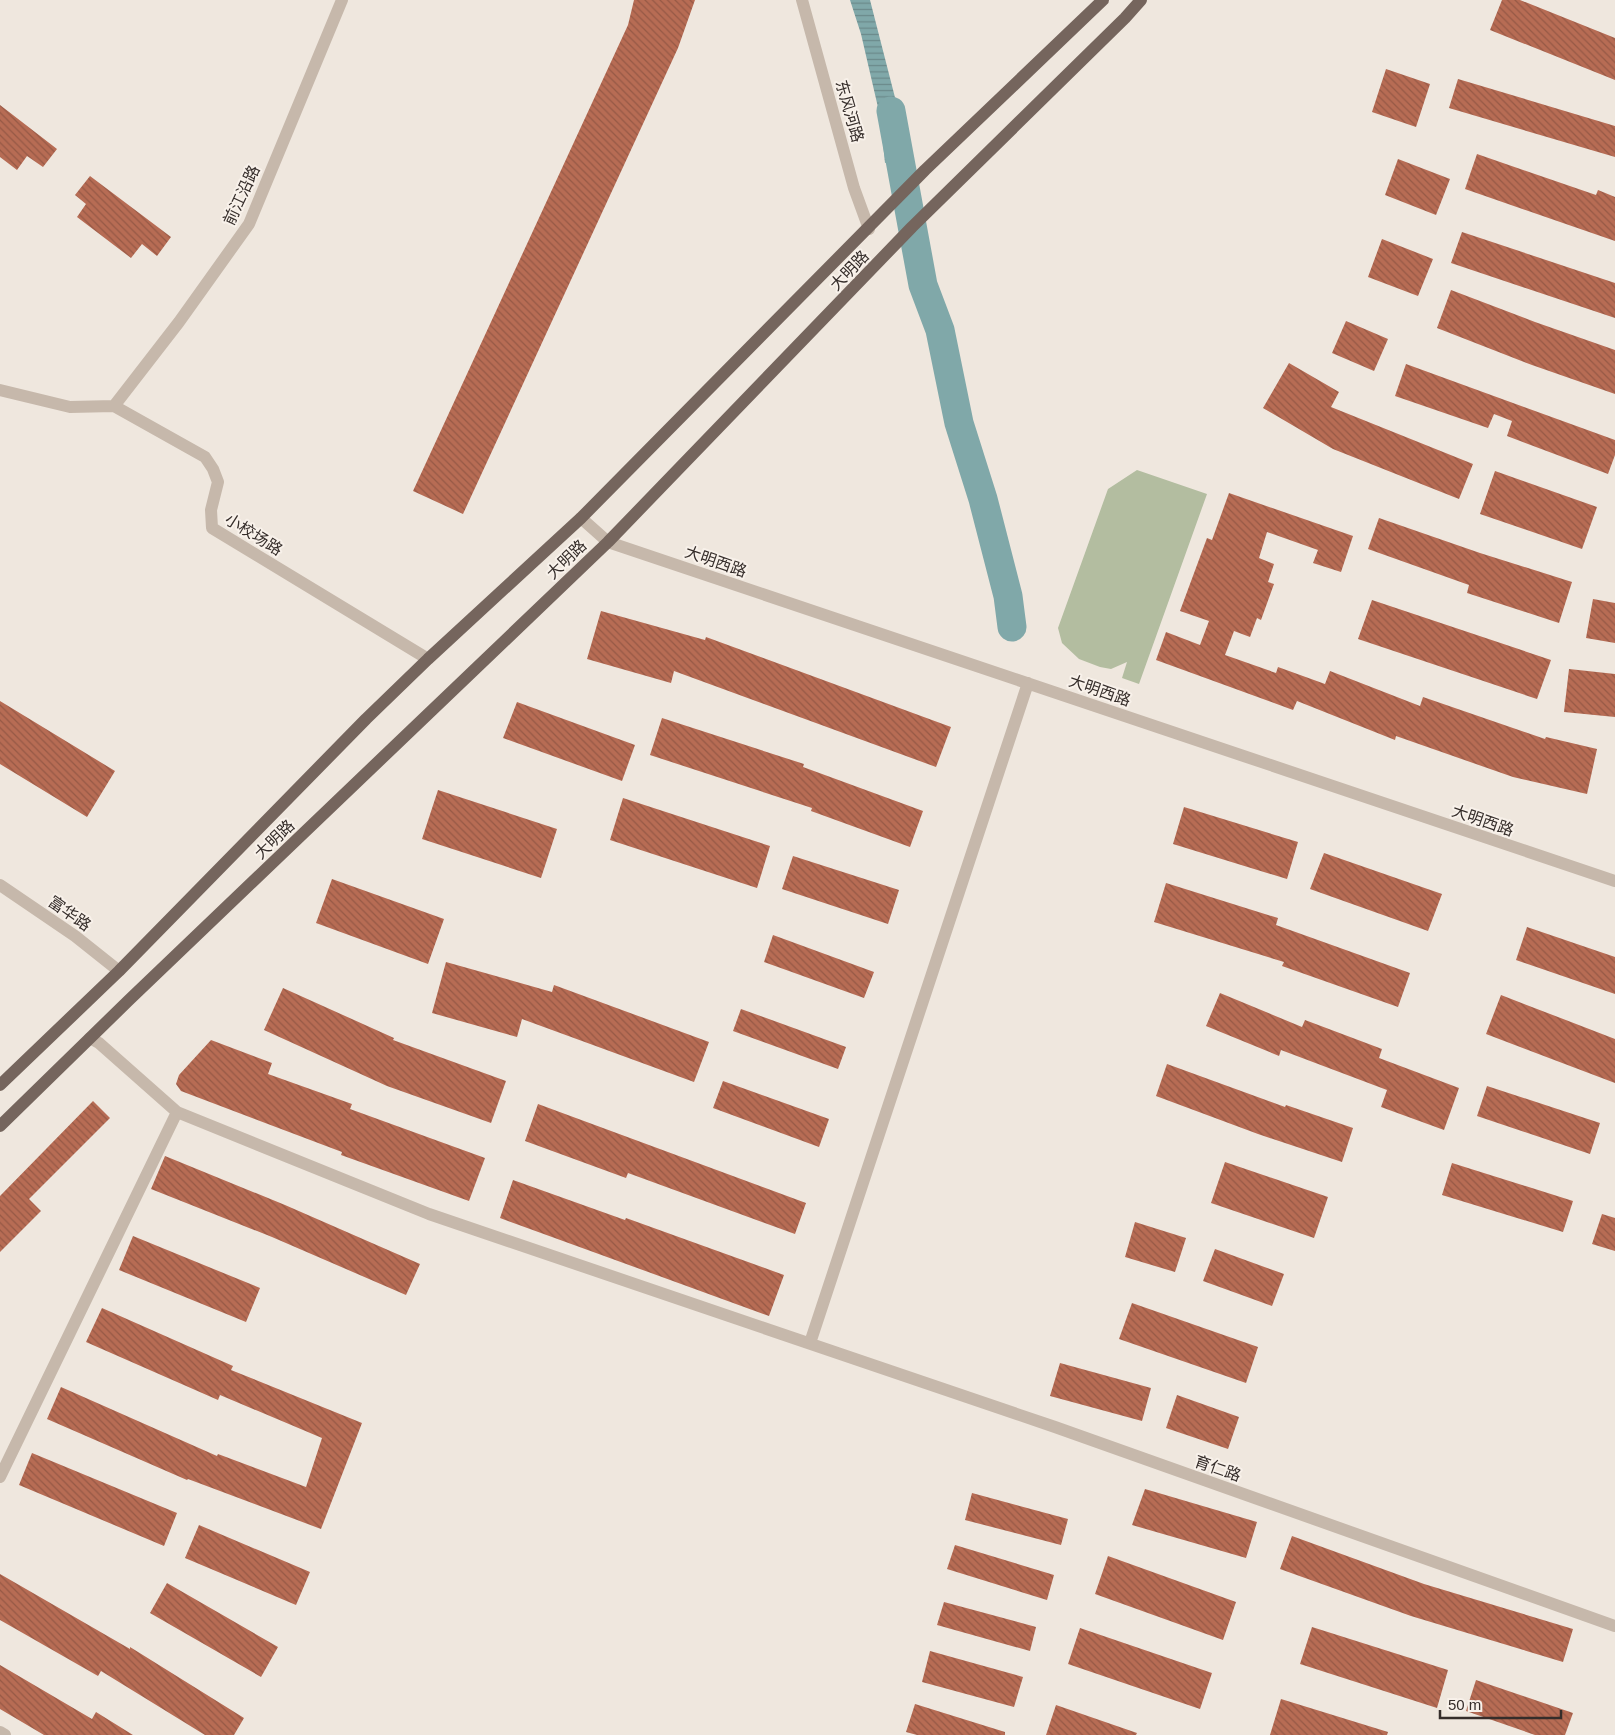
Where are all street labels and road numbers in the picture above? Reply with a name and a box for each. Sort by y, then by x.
street label: 东风河路 [833,78,867,144]
street label: 前江沿路 [220,163,263,228]
street label: 大明路 [827,247,872,294]
street label: 小校场路 [222,510,285,559]
street label: 大明路 [543,537,590,582]
street label: 大明西路 [683,543,749,580]
street label: 大明西路 [1067,672,1133,709]
street label: 大明西路 [1450,802,1516,839]
street label: 大明路 [251,817,298,862]
street label: 富华路 [45,893,94,934]
street label: 育仁路 [1192,1453,1243,1484]

